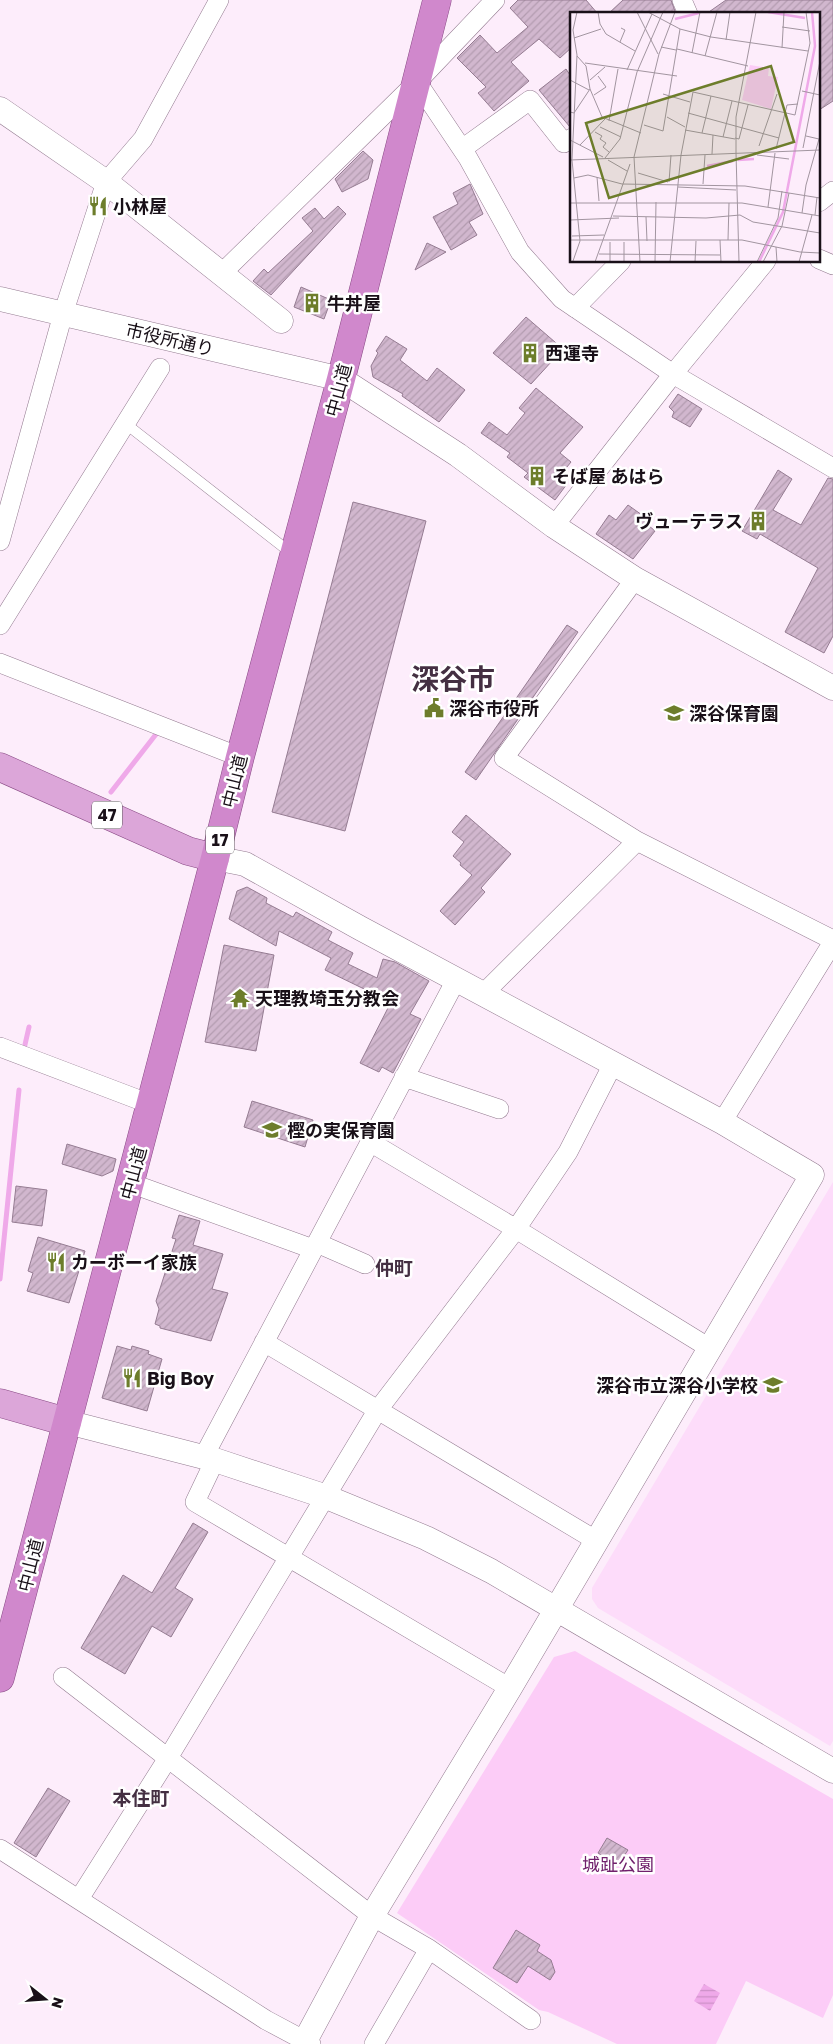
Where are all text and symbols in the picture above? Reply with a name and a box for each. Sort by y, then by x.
inset map [570,12,820,262]
restaurant icon: 小林屋 [87,195,109,217]
place label: 小林屋 [113,195,167,217]
building icon: 牛丼屋 [301,292,323,314]
place label: 牛丼屋 [327,292,381,314]
street label: 市役所通り [124,318,216,360]
building icon: 西運寺 [519,342,541,364]
place label: 西運寺 [545,342,599,364]
street label: 中山道 [320,361,356,419]
building icon: そば屋 あはら [526,465,548,487]
place label: そば屋 あはら [552,465,665,487]
place label: ヴューテラス [635,510,743,532]
building icon: ヴューテラス [747,510,769,532]
district label: 深谷市 [411,662,495,695]
public building icon: 深谷市役所 [423,697,445,719]
place label: 深谷市役所 [449,697,539,719]
school or university icon: 深谷保育園 [663,702,685,724]
place label: 深谷保育園 [689,702,779,724]
street label: 中山道 [217,752,251,810]
road number: 47 [92,802,122,828]
road number: 17 [206,826,234,854]
temple icon: 天理教埼玉分教会 [229,987,251,1009]
place label: 天理教埼玉分教会 [255,987,399,1009]
school or university icon: 樫の実保育園 [261,1119,283,1141]
place label: 樫の実保育園 [287,1119,395,1141]
street label: 中山道 [115,1144,151,1202]
restaurant icon: カーボーイ家族 [45,1251,67,1273]
place label: カーボーイ家族 [71,1251,197,1273]
district label: 仲町 [375,1256,413,1279]
restaurant icon: Big Boy [121,1367,143,1389]
place label: Big Boy [147,1367,214,1389]
place label: 深谷市立深谷小学校 [596,1374,758,1396]
school or university icon: 深谷市立深谷小学校 [762,1374,784,1396]
street label: 中山道 [13,1536,47,1594]
district label: 本住町 [112,1786,170,1809]
park label: 城趾公園 [582,1853,654,1875]
north arrow [20,1974,70,2024]
text: N [48,1995,68,2011]

